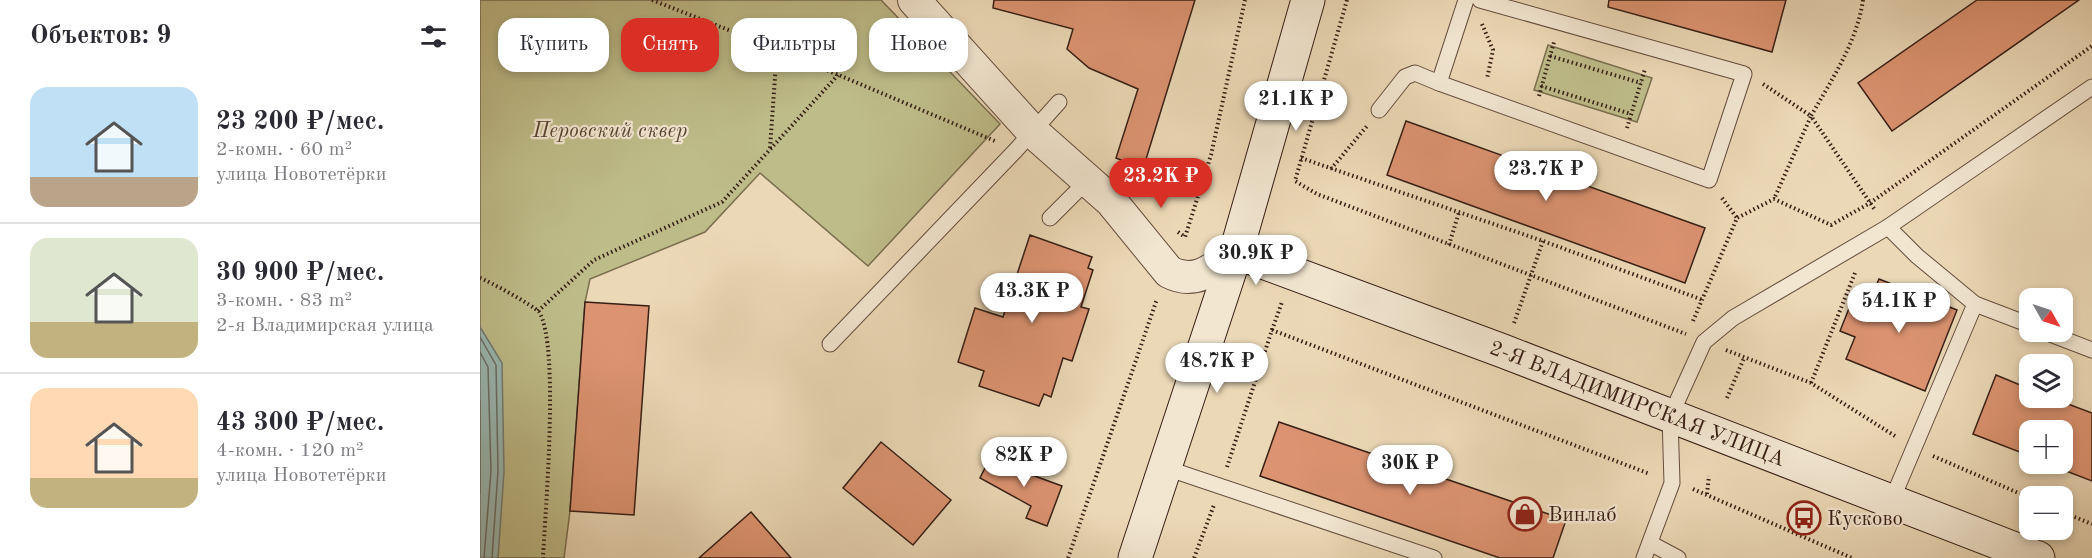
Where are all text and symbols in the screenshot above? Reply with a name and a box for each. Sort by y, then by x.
chip: Купить [498,18,609,72]
chip: Снять [621,18,719,72]
chip: Фильтры [731,18,857,72]
chip: Новое [869,18,968,72]
icon: filters [417,20,450,53]
text: Объектов: 9 [30,23,171,49]
pin: 21.1K ₽ [1241,81,1351,132]
text: 21.1K ₽ [1258,90,1334,110]
text: 23 200 ₽/мес. [216,109,384,135]
icon: home [78,111,150,183]
park label: Перовский сквер [532,121,687,142]
text: 2-комн. · 60 m² [216,140,352,160]
pin: 23.7K ₽ [1491,151,1601,202]
pin: 23.2K ₽ [1106,158,1216,209]
text: 23.7K ₽ [1508,160,1584,180]
text: улица Новотетёрки [216,165,386,185]
text: 23.2K ₽ [1123,167,1199,187]
pin: 30.9K ₽ [1201,235,1311,286]
text: 30.9K ₽ [1218,244,1294,264]
text: 30 900 ₽/мес. [216,260,384,286]
icon: home [78,262,150,334]
pin: 43.3K ₽ [977,273,1087,324]
text: 43.3K ₽ [994,282,1070,302]
pin: 54.1K ₽ [1844,283,1954,334]
north arrow [2019,288,2073,342]
map controls [2019,288,2073,540]
text: 3-комн. · 83 m² [216,291,352,311]
text: 54.1K ₽ [1861,292,1937,312]
text: 2-я Владимирская улица [216,316,434,336]
street label: 2-Я ВЛАДИМИРСКАЯ УЛИЦА [1487,338,1787,471]
pin: 48.7K ₽ [1162,343,1272,394]
text: 48.7K ₽ [1179,352,1255,372]
button: layers [2019,354,2073,408]
text: 43 300 ₽/мес. [216,410,384,436]
icon: home [78,412,150,484]
button: + [2019,420,2073,474]
pin: 82K ₽ [982,437,1066,488]
text: 4-комн. · 120 m² [216,441,364,461]
pin: 30K ₽ [1368,445,1452,496]
text: 82K ₽ [995,446,1053,466]
text: 30K ₽ [1381,454,1439,474]
text: улица Новотетёрки [216,466,386,486]
button: − [2019,486,2073,540]
shop icon: Винлаб [1507,496,1543,532]
bus stop icon: Кусково [1786,500,1822,536]
place label: Винлаб [1548,505,1617,526]
place label: Кусково [1827,509,1903,530]

